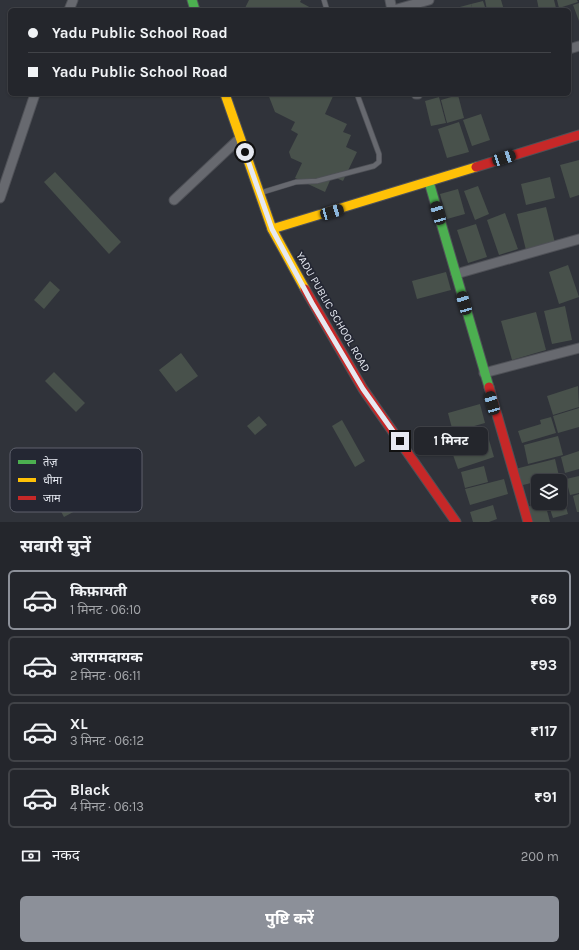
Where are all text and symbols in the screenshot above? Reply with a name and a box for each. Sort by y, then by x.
text: Yadu Public School Road [52,24,228,42]
text: Yadu Public School Road [52,63,228,81]
route start [236,143,254,161]
car [491,149,517,167]
car [429,200,447,226]
car [319,203,345,221]
street label: YADU PUBLIC SCHOOL ROAD [293,250,373,374]
car [455,290,473,316]
car [483,390,501,416]
callout: 1 मिनट [414,427,488,455]
route end [391,432,409,450]
text: 1 मिनट [433,433,469,448]
legend [10,448,142,512]
text: तेज़ [43,456,58,469]
text: धीमा [43,474,62,487]
map controls [531,474,567,510]
button: layers [531,474,567,510]
text: जाम [43,492,61,505]
text: सवारी चुनें [20,535,91,557]
icon: car [22,582,58,618]
text: किफ़ायती [70,582,127,600]
text: ₹69 [530,590,557,608]
text: 1 मिनट · 06:10 [70,602,141,617]
icon: car [22,648,58,684]
text: आरामदायक [70,648,143,666]
text: ₹93 [530,656,557,674]
text: 2 मिनट · 06:11 [70,668,141,683]
icon: car [22,714,58,750]
text: XL [70,715,88,733]
text: ₹117 [530,722,557,740]
text: 3 मिनट · 06:12 [70,733,144,748]
icon: car [22,780,58,816]
text: Black [70,781,110,799]
text: ₹91 [534,788,557,806]
text: 4 मिनट · 06:13 [70,799,144,814]
icon: cash [20,845,42,867]
text: नकद [52,846,80,864]
text: 200 m [521,849,559,864]
button: पुष्टि करें [20,896,559,942]

